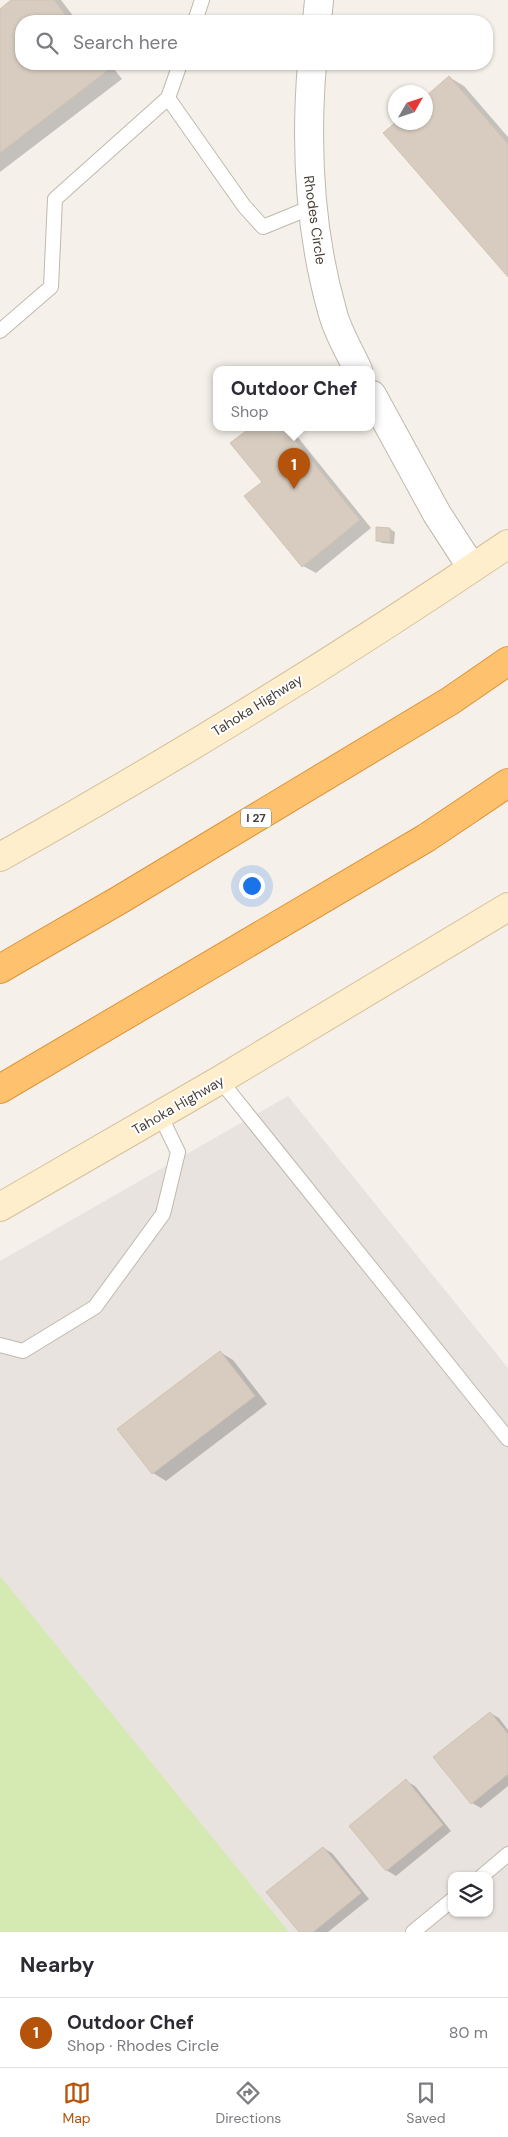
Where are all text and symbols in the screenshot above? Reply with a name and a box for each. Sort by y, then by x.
search box [15,15,493,70]
icon: search [33,29,61,57]
text: Search here [73,30,178,55]
north arrow [388,85,433,130]
street label: Rhodes Circle [300,174,330,266]
popup [213,366,375,431]
text: Outdoor Chef [231,376,357,401]
text: Shop [231,401,269,422]
pin: 1 [278,448,310,489]
street label: Tahoka Highway [208,670,306,740]
road number: I 27 [241,808,271,828]
your location [239,873,265,899]
street label: Tahoka Highway [129,1071,227,1139]
map controls [448,1872,493,1917]
button: layers [448,1872,493,1917]
text: Nearby [20,1951,94,1979]
text: Outdoor Chef [67,2010,194,2035]
text: 1 [33,2022,39,2043]
text: 80 m [449,2022,488,2043]
text: Shop · Rhodes Circle [67,2035,219,2056]
tab: Map [62,2079,91,2127]
tab: Directions [216,2079,281,2127]
tab: Saved [406,2079,446,2127]

